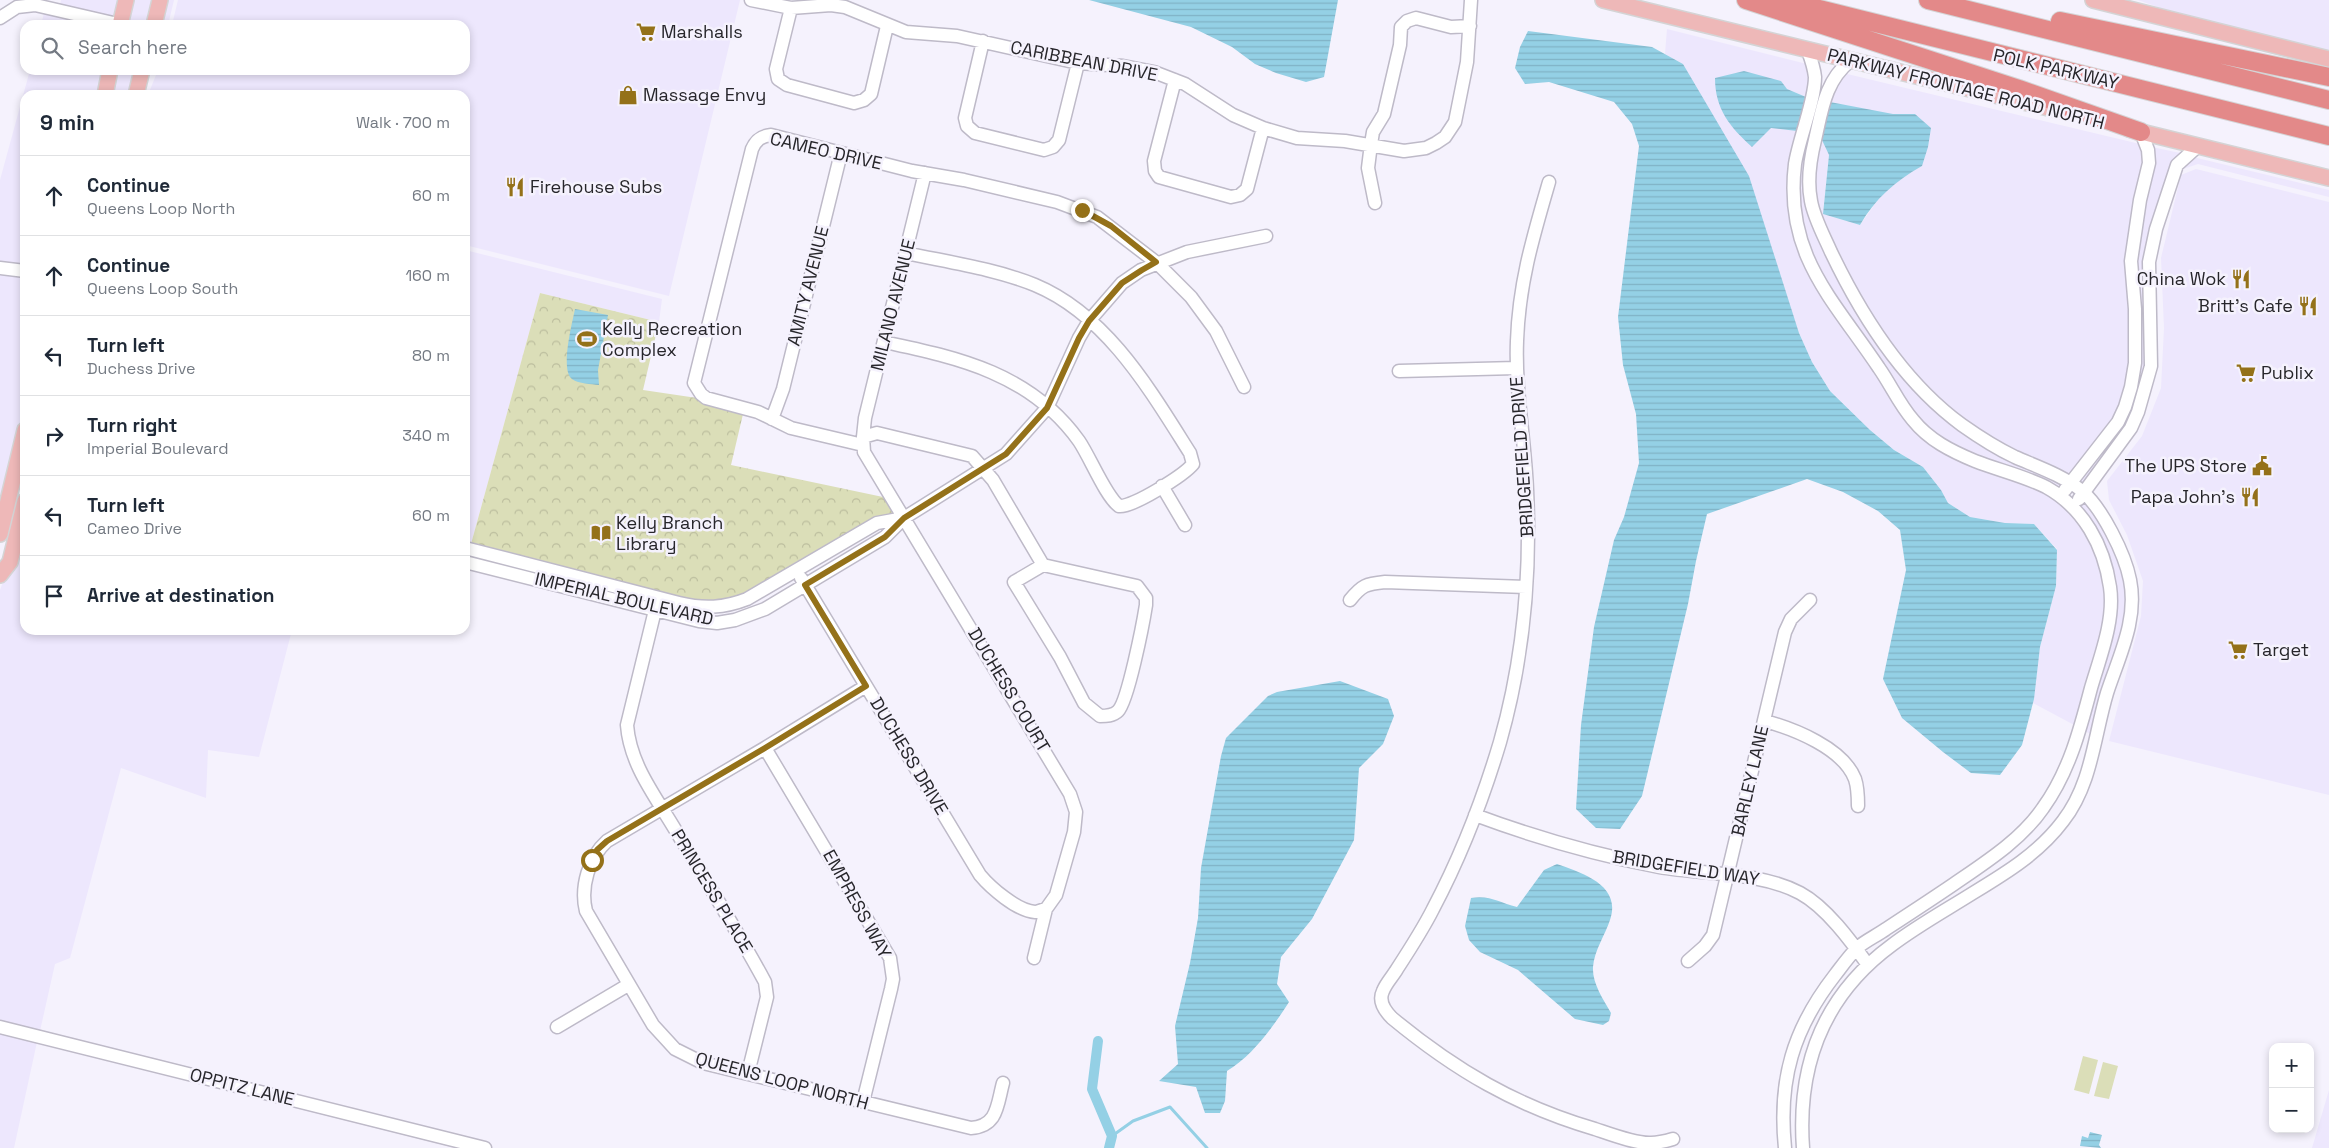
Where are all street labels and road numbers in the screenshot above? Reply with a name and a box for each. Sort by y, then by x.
street label: CARIBBEAN DRIVE [1009,35,1160,86]
street label: PARKWAY FRONTAGE ROAD NORTH [1825,43,2107,134]
street label: POLK PARKWAY [1991,43,2121,94]
street label: CAMEO DRIVE [768,126,884,175]
street label: AMITY AVENUE [782,224,834,348]
street label: MILANO AVENUE [865,236,920,373]
street label: BRIDGEFIELD DRIVE [1504,376,1539,538]
street label: IMPERIAL BOULEVARD [533,567,716,630]
street label: DUCHESS COURT [963,623,1056,757]
street label: DUCHESS DRIVE [865,693,954,819]
street label: BARLEY LANE [1726,723,1773,839]
street label: PRINCESS PLACE [666,825,758,957]
street label: EMPRESS WAY [818,845,897,962]
street label: BRIDGEFIELD WAY [1611,845,1761,890]
street label: QUEENS LOOP NORTH [693,1046,871,1115]
street label: OPPITZ LANE [187,1062,297,1111]

